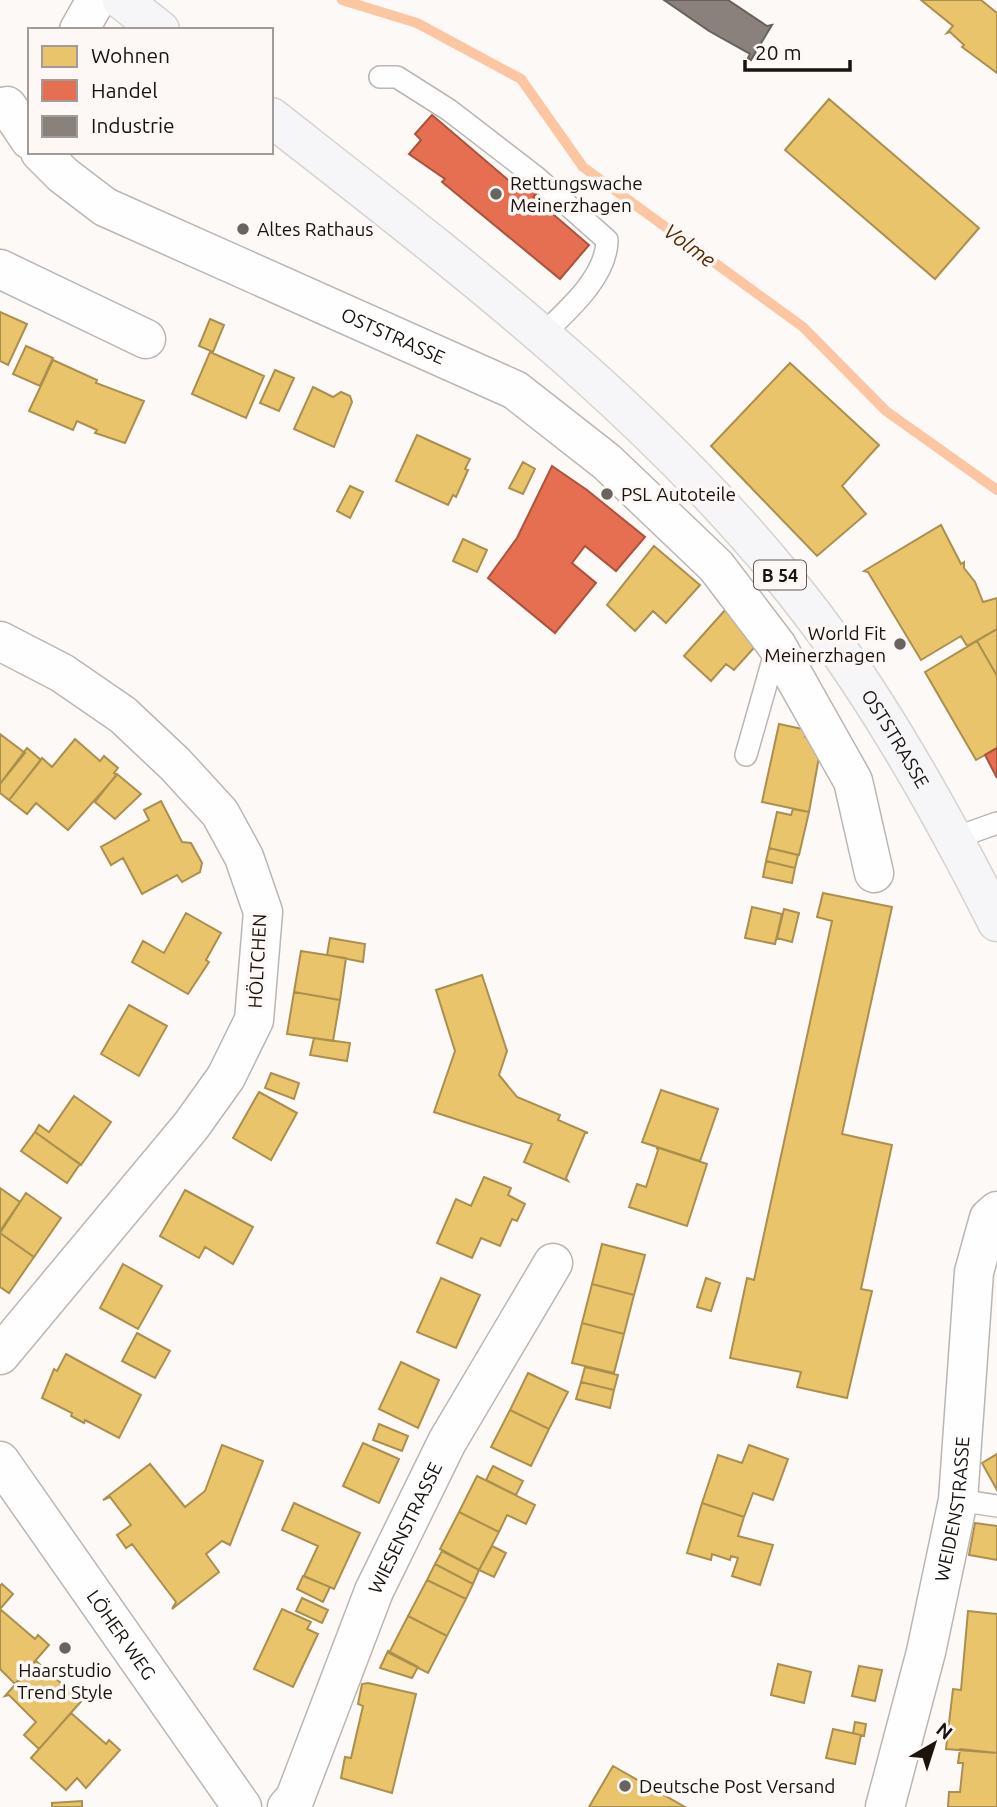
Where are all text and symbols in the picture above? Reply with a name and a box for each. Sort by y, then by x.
legend [28,28,273,154]
scale bar [745,28,850,72]
text: 20 m [755,40,802,64]
text: Wohnen [91,43,170,67]
text: Handel [91,78,158,102]
text: Industrie [91,113,175,137]
place label: Rettungswache Meinerzhagen [510,172,643,216]
marker: Rettungswache Meinerzhagen [488,186,504,202]
place label: Altes Rathaus [257,218,374,240]
water label: Volme [660,218,721,272]
marker: Altes Rathaus [235,221,251,237]
street label: OSTSTRASSE [338,303,449,368]
place label: PSL Autoteile [621,483,736,505]
marker: PSL Autoteile [599,486,615,502]
road number: B 54 [754,560,806,590]
place label: World Fit Meinerzhagen [764,622,887,666]
marker: World Fit Meinerzhagen [892,636,908,652]
street label: OSTSTRASSE [857,685,934,792]
street label: HÖLTCHEN [244,913,270,1009]
street label: WEIDENSTRASSE [930,1436,973,1584]
street label: WIESENSTRASSE [364,1459,446,1597]
street label: LÖHER WEG [83,1586,160,1684]
marker: Haarstudio Trend Style [57,1640,73,1656]
place label: Haarstudio Trend Style [17,1659,113,1703]
north arrow [899,1709,969,1779]
text: N [932,1718,957,1744]
place label: Deutsche Post Versand [639,1775,835,1797]
marker: Deutsche Post Versand [617,1778,633,1794]

